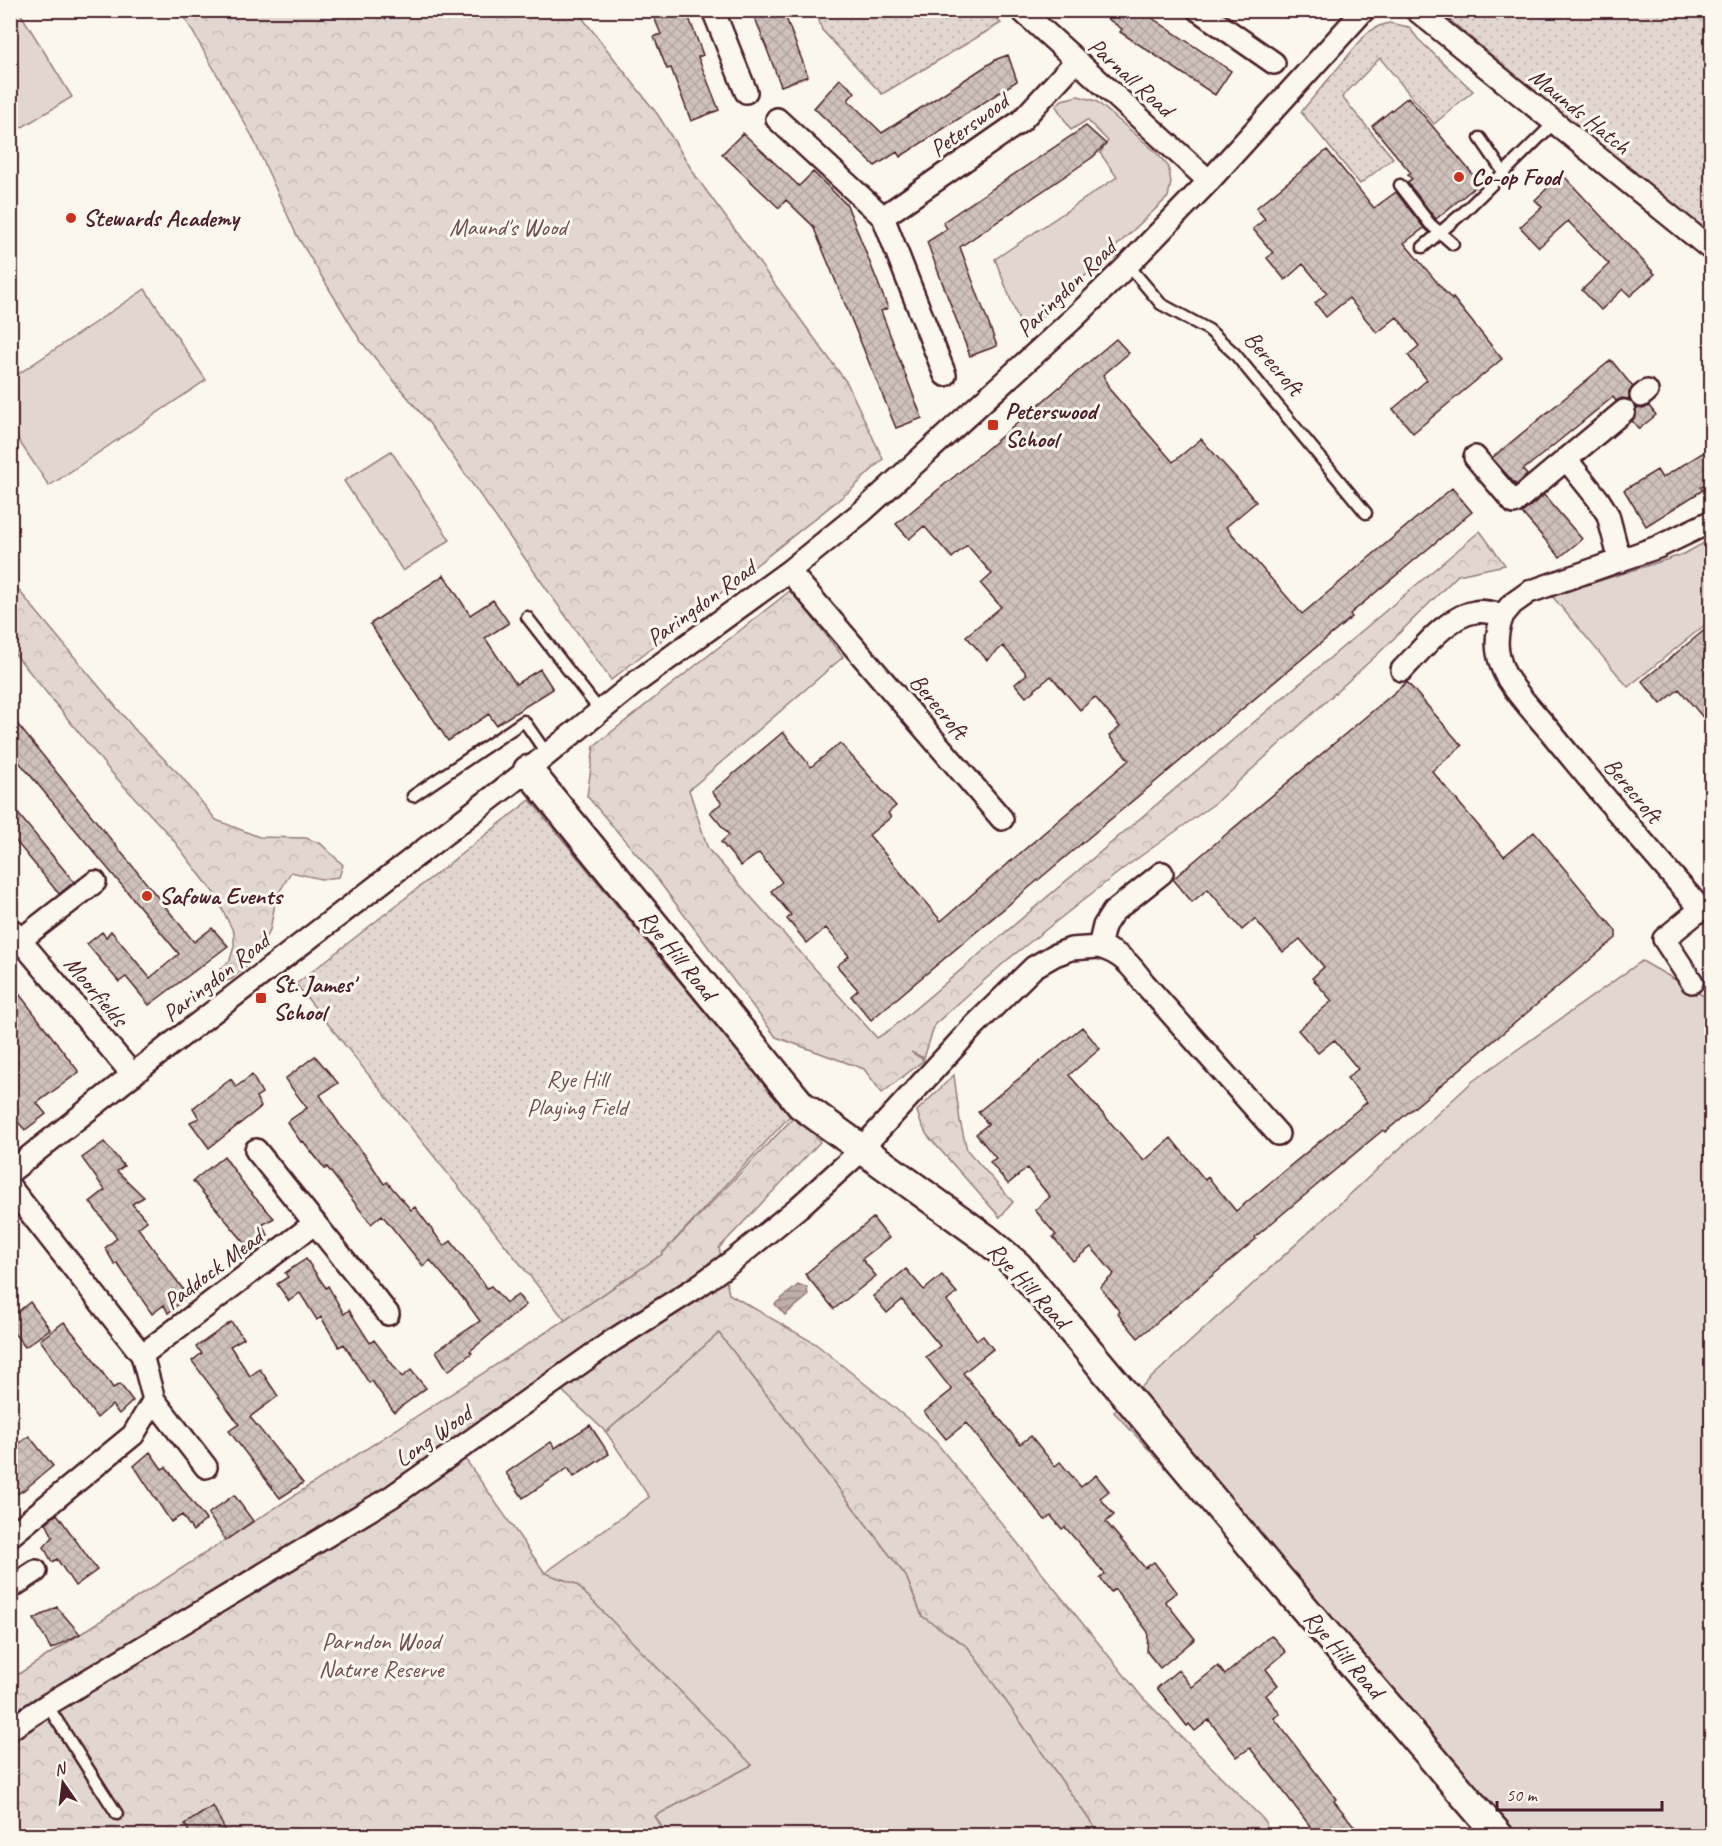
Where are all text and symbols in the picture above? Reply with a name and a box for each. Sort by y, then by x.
street label: Parnall Road [1082,31,1183,126]
street label: Maunds Hatch [1523,61,1637,162]
street label: Peterswood [924,84,1017,164]
place label: Co-op Food [1471,162,1565,192]
marker: Co-op Food [1452,170,1466,184]
place label: Stewards Academy [83,203,242,233]
marker: Stewards Academy [64,211,78,225]
park label: Maund's Wood [449,212,570,242]
street label: Paringdon Road [1010,230,1125,343]
street label: Berecroft [1238,324,1312,403]
place label: Peterswood School [1005,396,1101,454]
marker: Peterswood School [986,418,1000,432]
street label: Paringdon Road [640,551,764,653]
street label: Berecroft [903,667,976,746]
street label: Berecroft [1597,751,1670,830]
place label: Safowa Events [159,881,284,911]
marker: Safowa Events [140,889,154,903]
street label: Rye Hill Road [633,904,726,1009]
street label: Paringdon Road [156,924,278,1028]
street label: Moorfields [58,949,136,1035]
place label: St. James' School [273,969,360,1027]
marker: St. James' School [254,991,268,1005]
park label: Rye Hill Playing Field [527,1064,631,1122]
street label: Paddock Mead [157,1220,271,1316]
street label: Rye Hill Road [981,1236,1079,1337]
street label: Long Wood [389,1397,480,1473]
street label: Rye Hill Road [1298,1604,1393,1707]
park label: Parndon Wood Nature Reserve [319,1626,446,1684]
north arrow [33,1753,93,1813]
text: N [52,1758,70,1780]
scale bar [1497,1774,1662,1812]
text: 50 m [1506,1784,1539,1806]

